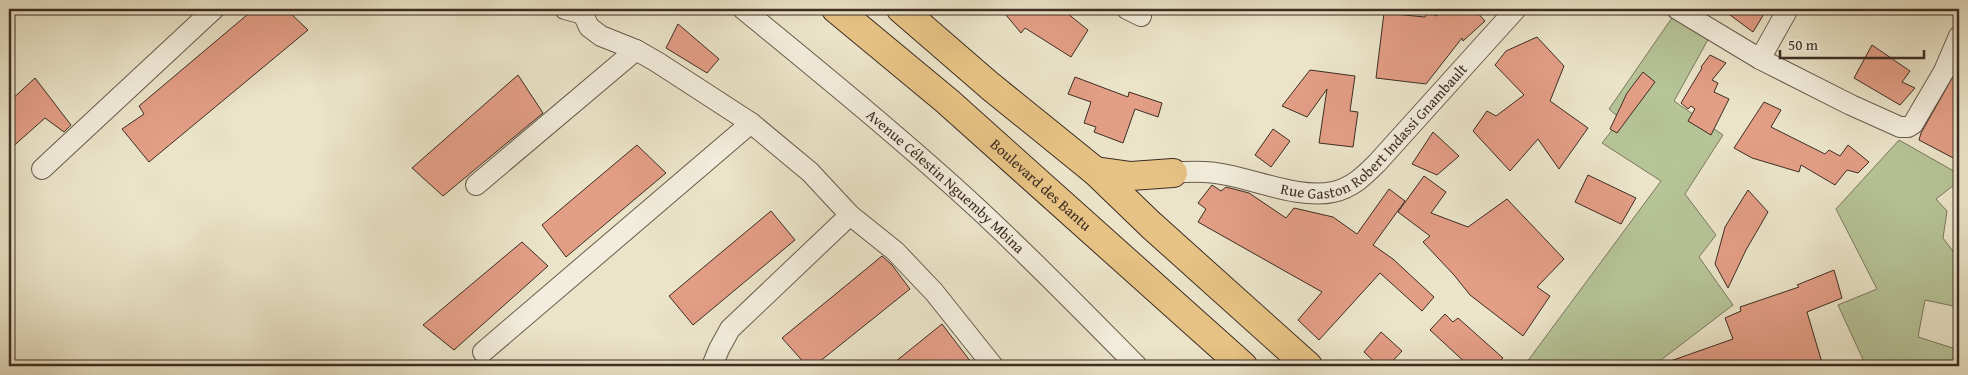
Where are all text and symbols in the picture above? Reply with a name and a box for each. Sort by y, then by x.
scale bar [1780,28,1924,60]
text: 50 m [1788,34,1819,55]
street label: Rue Gaston Robert Indassi Gnambault [1279,58,1472,204]
street label: Avenue Célestin Nguemby Mbina [862,104,1030,258]
street label: Boulevard des Bantu [986,134,1097,236]

